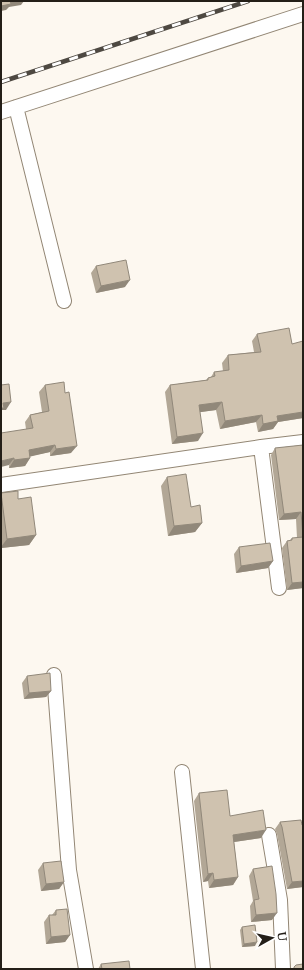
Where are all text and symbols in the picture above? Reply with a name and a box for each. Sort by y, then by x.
north arrow [252,918,292,958]
text: U [274,931,290,943]

